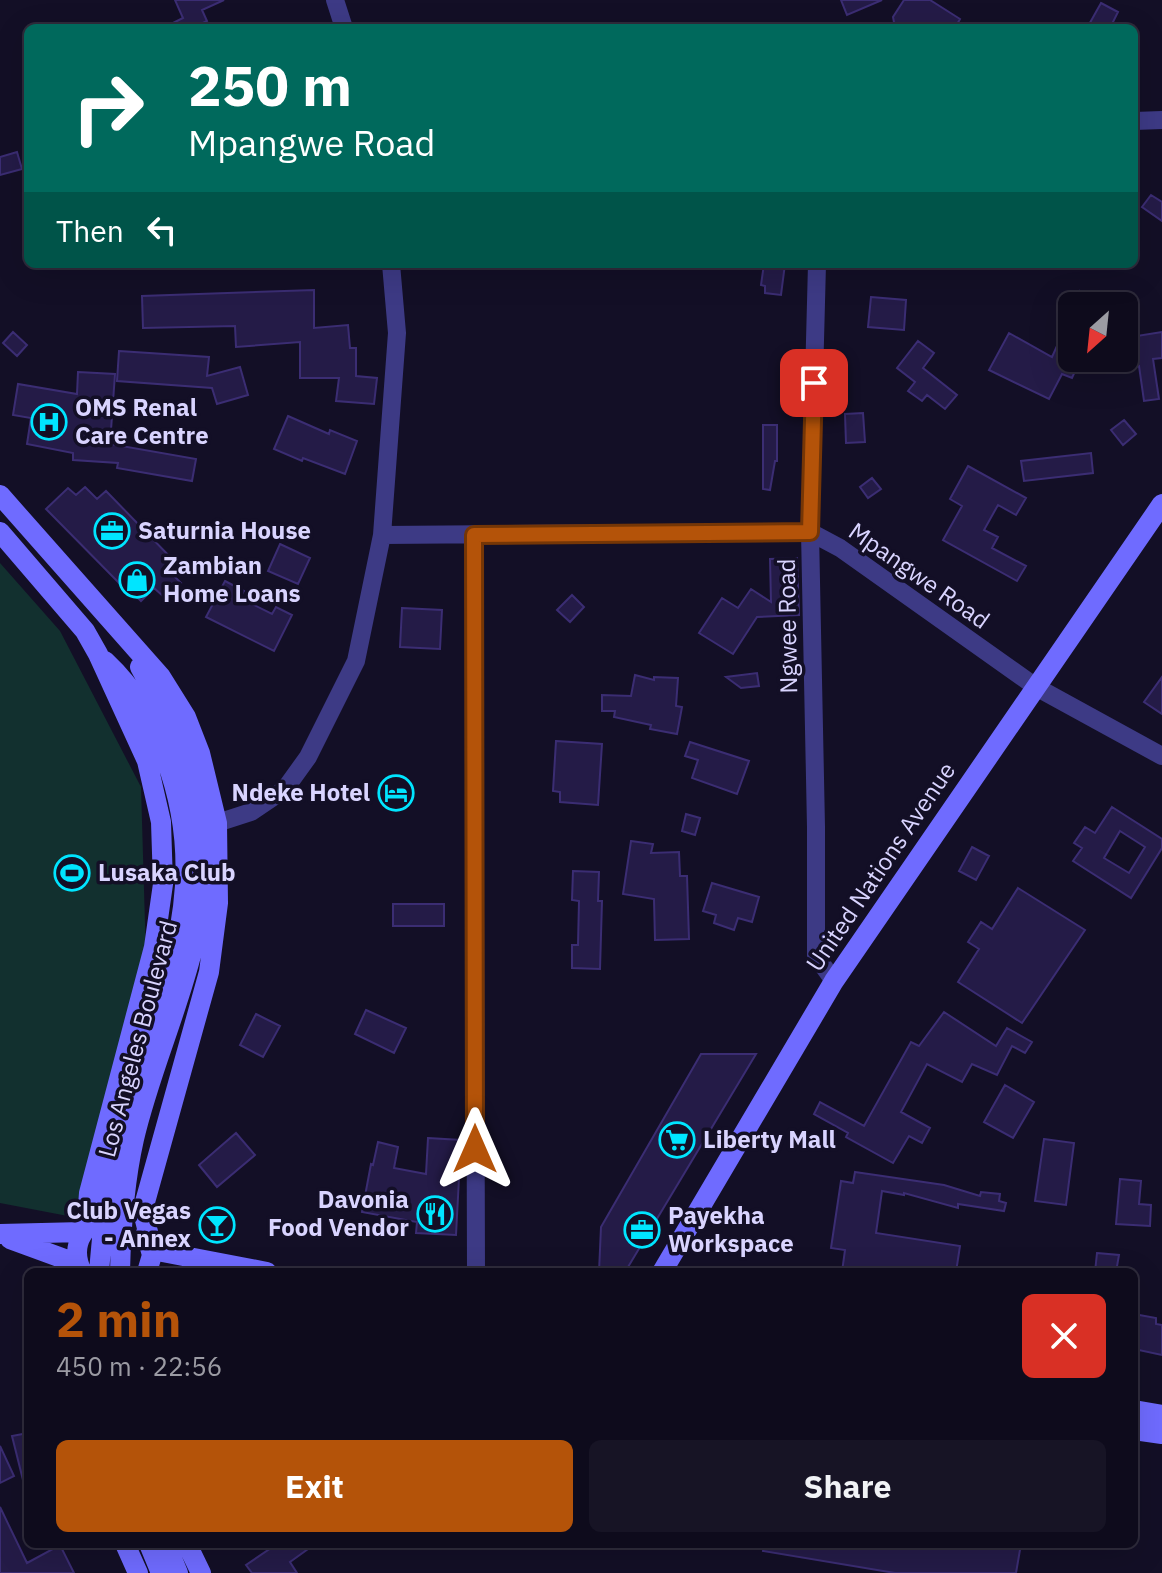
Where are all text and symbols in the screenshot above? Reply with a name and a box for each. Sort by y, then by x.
text: 250 m [188,49,352,121]
icon: right [56,56,160,160]
text: Mpangwe Road [188,119,435,166]
icon: left [140,208,184,252]
text: Then [56,211,124,250]
north arrow [1058,292,1138,372]
map controls [1058,292,1138,372]
pin [780,349,848,417]
icon: arrive [792,361,836,405]
place label: OMS Renal Care Centre [75,391,209,451]
hospital icon: OMS Renal Care Centre [30,403,68,441]
office icon: Saturnia House [93,512,131,550]
place label: Saturnia House [138,514,311,546]
street label: Mpangwe Road [843,515,996,636]
place label: Zambian Home Loans [163,549,301,609]
street label: Ngwee Road [770,558,804,694]
shop icon: Zambian Home Loans [118,561,156,599]
street label: United Nations Avenue [798,756,962,977]
hotel icon: Ndeke Hotel [377,774,415,812]
place label: Ndeke Hotel [232,776,370,808]
sports icon: Lusaka Club [53,854,91,892]
place label: Lusaka Club [98,856,236,888]
street label: Los Angeles Boulevard [90,917,184,1161]
position arrow [433,1107,517,1191]
supermarket icon: Liberty Mall [658,1121,696,1159]
place label: Liberty Mall [703,1123,836,1155]
place label: Davonia Food Vendor [268,1183,409,1243]
place label: Club Vegas - Annex [66,1194,192,1254]
restaurant icon: Davonia Food Vendor [416,1195,454,1233]
place label: Payekha Workspace [668,1199,794,1259]
bar icon: Club Vegas - Annex [198,1206,236,1244]
office icon: Payekha Workspace [623,1211,661,1249]
text: 2 min [56,1288,181,1350]
button: close [1022,1294,1106,1378]
text: 450 m · 22:56 [56,1349,222,1383]
button: Exit [56,1440,573,1532]
button: Share [589,1440,1106,1532]

